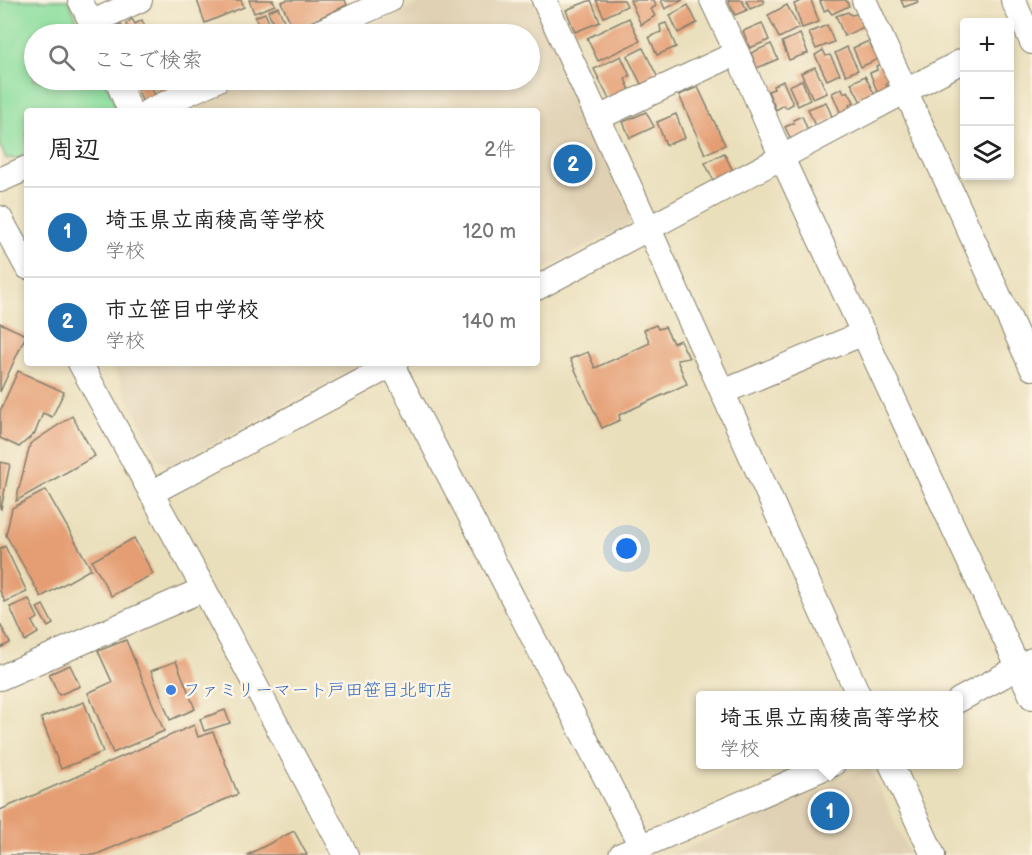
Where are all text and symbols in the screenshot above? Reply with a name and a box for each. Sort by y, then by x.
map controls [960,18,1014,180]
button: + [960,18,1014,72]
search box [24,24,540,90]
icon: search [45,41,78,74]
text: ここで検索 [93,47,203,74]
button: − [960,72,1014,126]
button: layers [960,126,1014,180]
text: 周辺 [48,135,100,166]
text: 2件 [484,138,516,162]
pin: 2 [554,142,592,186]
text: 埼玉県立南稜高等学校 [105,207,325,234]
text: 1 [63,220,72,244]
text: 120 m [463,220,516,244]
text: 学校 [105,239,145,263]
text: 市立笹目中学校 [105,297,259,324]
text: 2 [62,310,73,334]
text: 140 m [462,310,516,334]
text: 学校 [105,329,145,353]
your location [612,534,641,563]
place label: ファミリーマート戸田笹目北町店 [183,680,453,701]
marker: ファミリーマート戸田笹目北町店 [164,683,178,697]
popup [696,691,963,769]
text: 埼玉県立南稜高等学校 [719,705,940,732]
text: 学校 [719,737,759,761]
pin: 1 [810,788,850,834]

